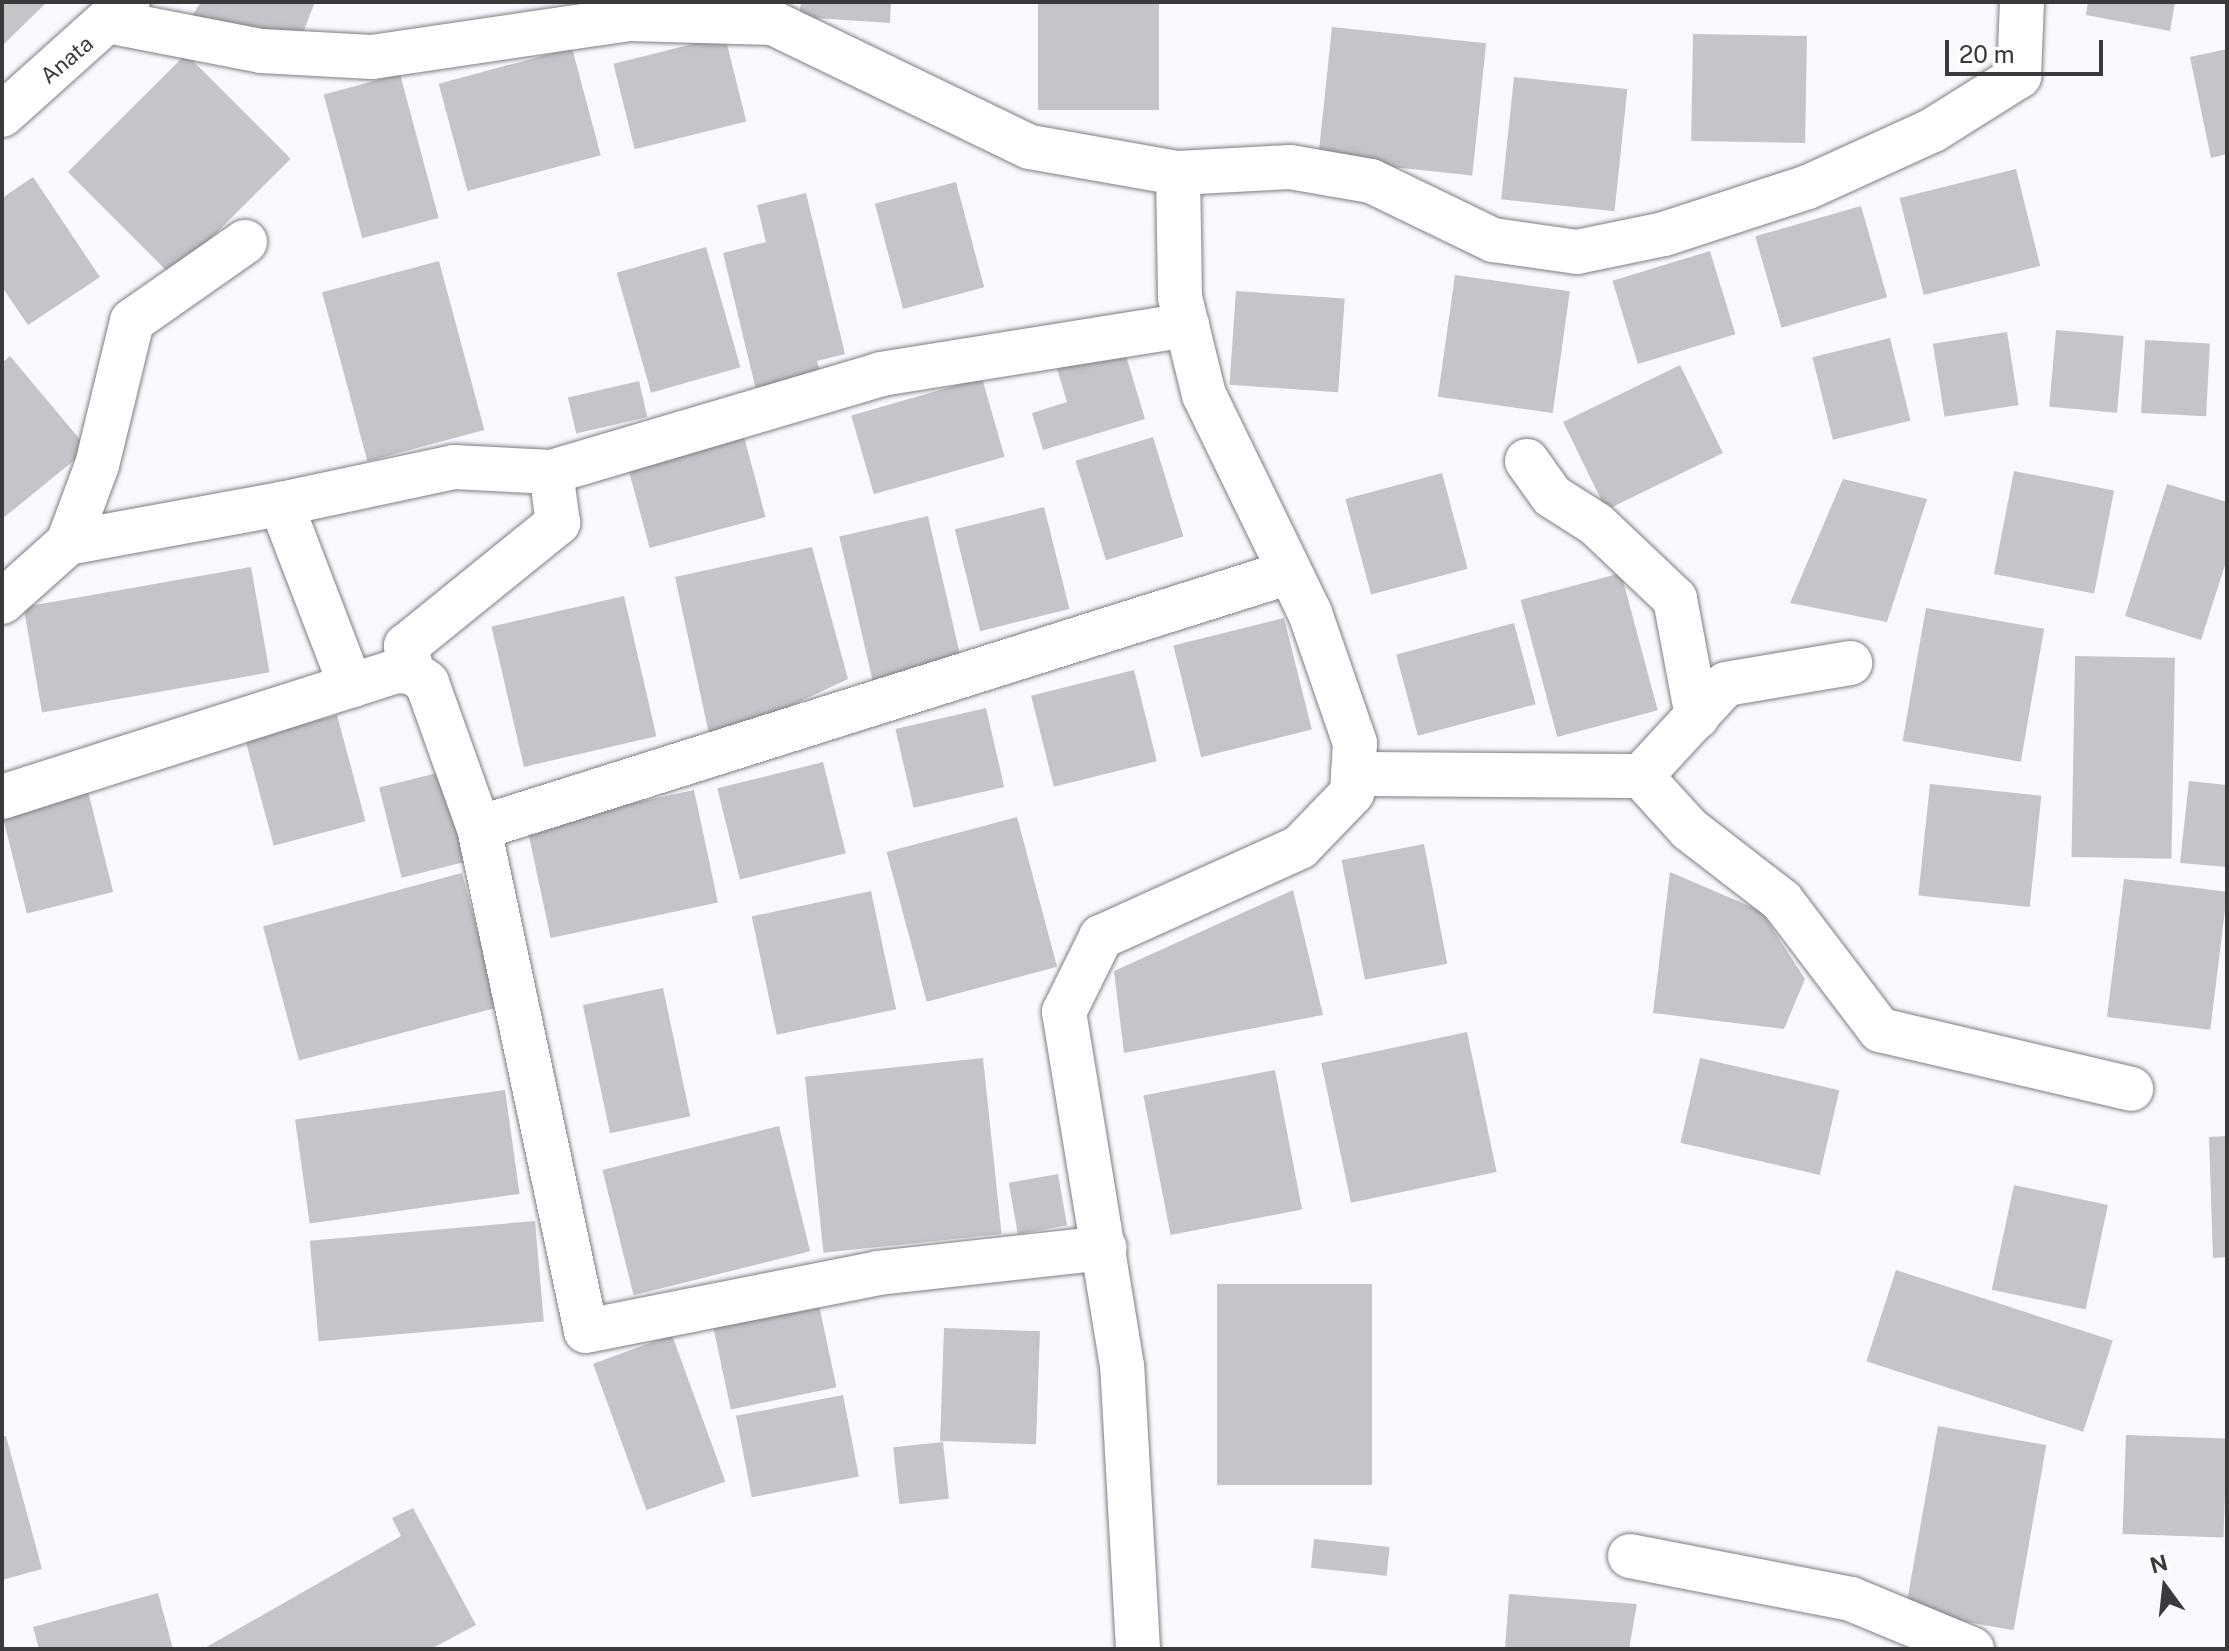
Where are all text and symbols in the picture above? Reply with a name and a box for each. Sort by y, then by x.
scale bar [1949,24,2107,74]
street label: Anata [35,30,99,90]
text: 20 m [1959,40,2015,68]
north arrow [2125,1547,2205,1627]
text: N [2147,1549,2170,1579]

